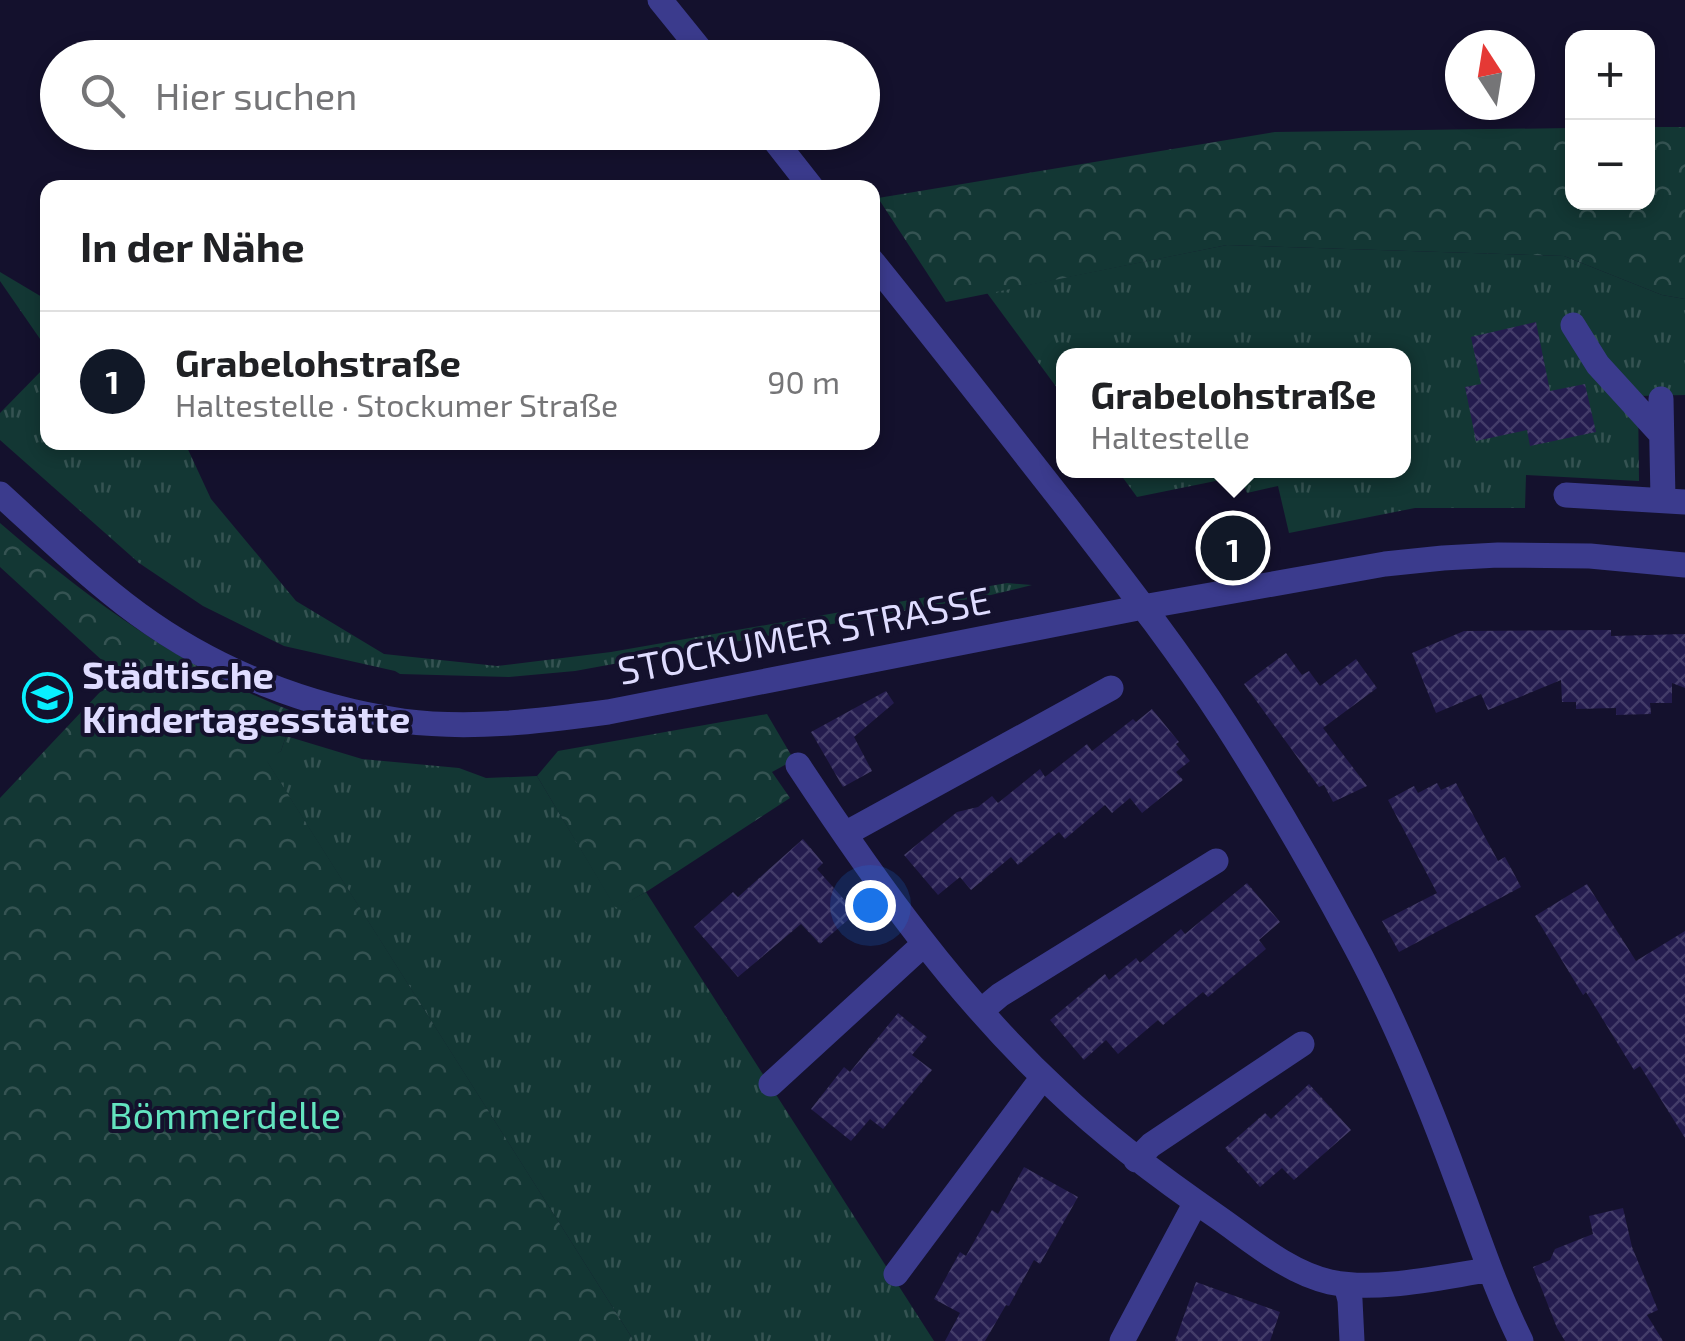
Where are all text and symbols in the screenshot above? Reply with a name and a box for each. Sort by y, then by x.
north arrow [1445,30,1535,120]
map controls [1565,30,1655,210]
button: + [1565,30,1655,120]
search box [40,40,880,150]
icon: search [75,68,130,123]
text: Hier suchen [155,72,357,118]
button: − [1565,120,1655,210]
text: In der Nähe [80,220,305,270]
text: Grabelohstraße [175,339,461,385]
popup [1056,348,1411,478]
text: 1 [106,362,119,400]
text: 90 m [767,362,840,400]
text: Grabelohstraße [1091,371,1376,417]
text: Haltestelle · Stockumer Straße [175,385,618,423]
text: Haltestelle [1091,417,1250,455]
pin: 1 [1200,510,1266,586]
street label: STOCKUMER STRASSE [613,575,994,693]
place label: Städtische Kindertagesstätte [82,651,411,741]
school or university icon: Städtische Kindertagesstätte [21,672,73,724]
your location [845,880,896,931]
park label: Bömmerdelle [109,1091,341,1137]

